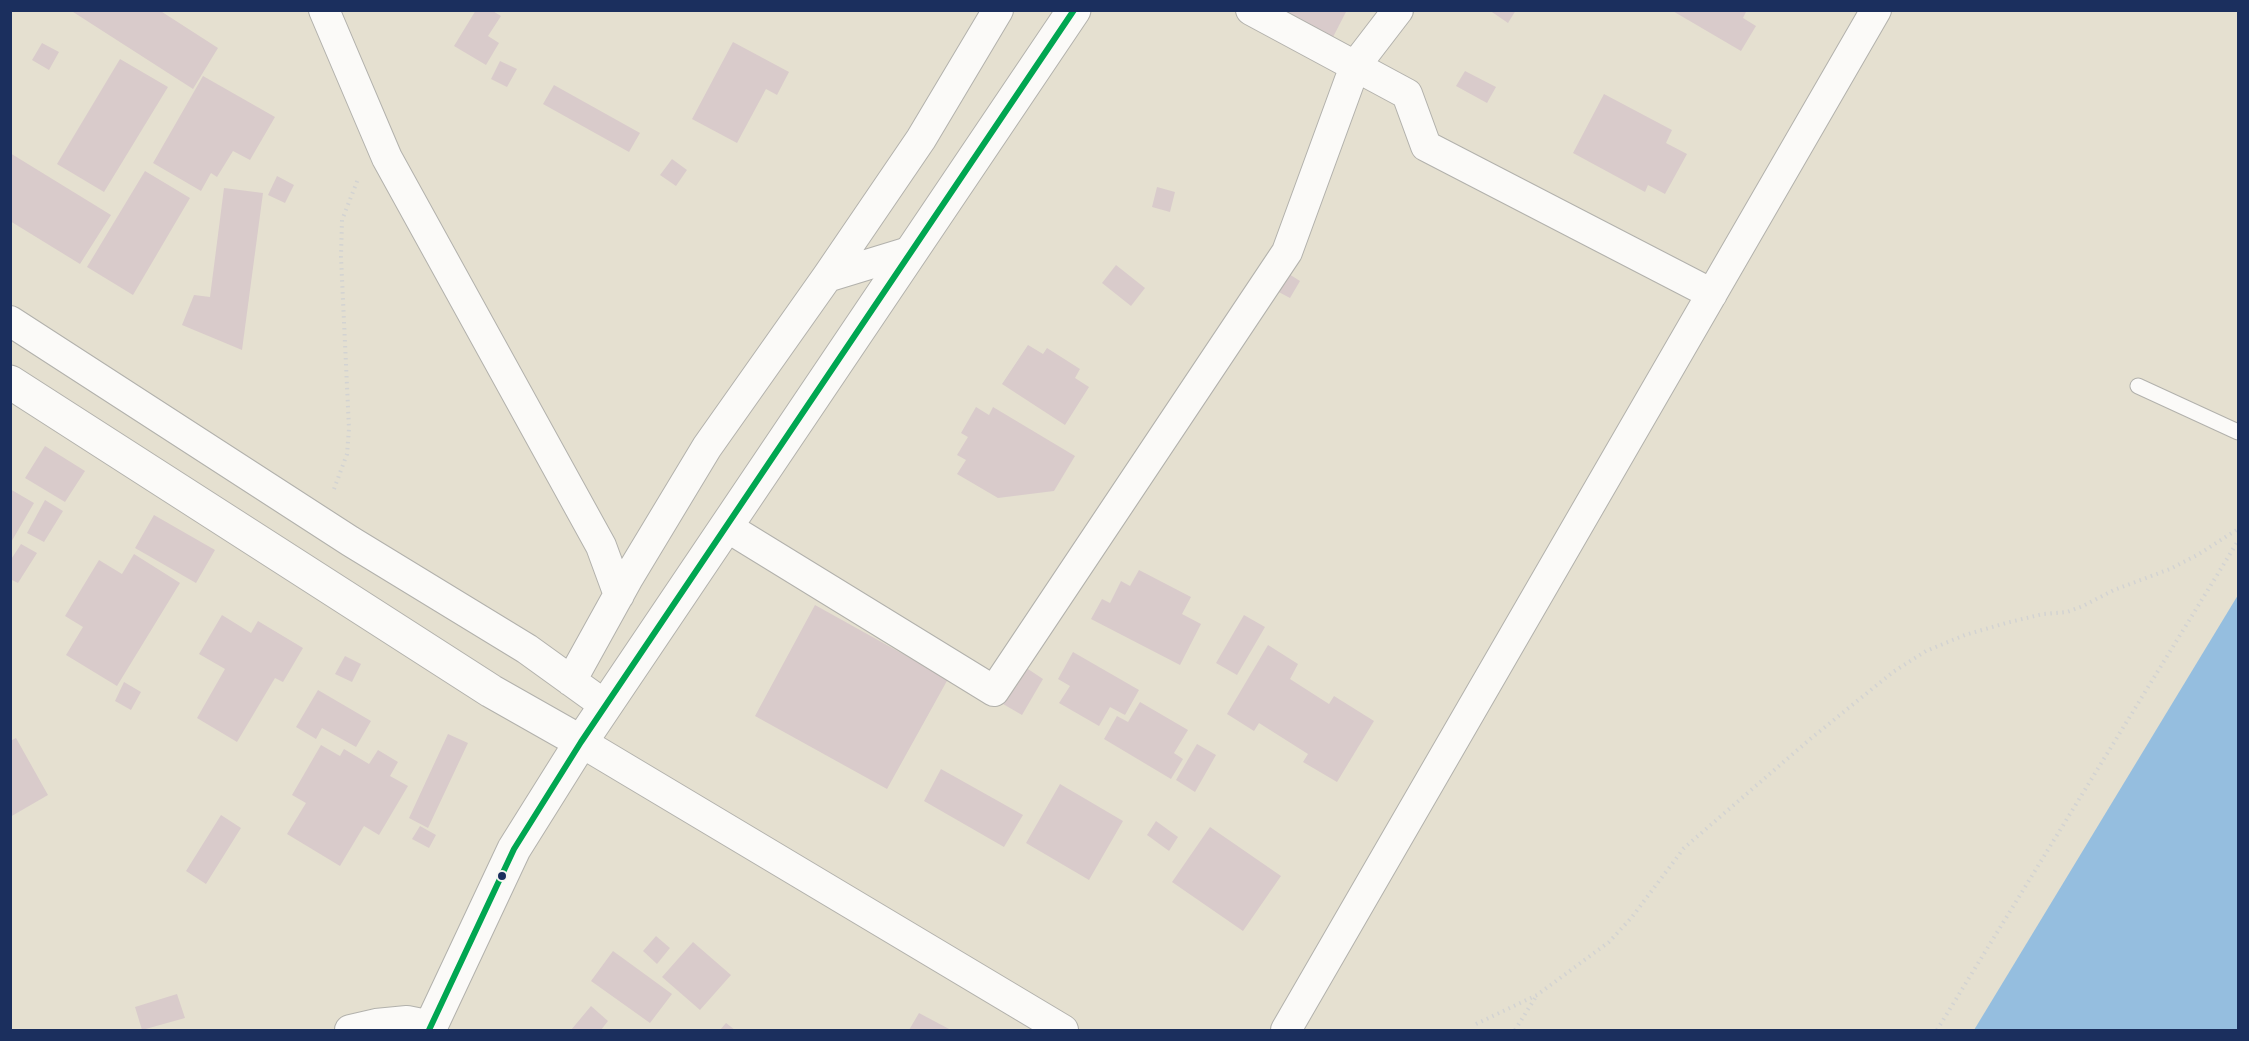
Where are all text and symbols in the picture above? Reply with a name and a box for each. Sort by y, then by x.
unlabelled marker [496,870,508,882]

